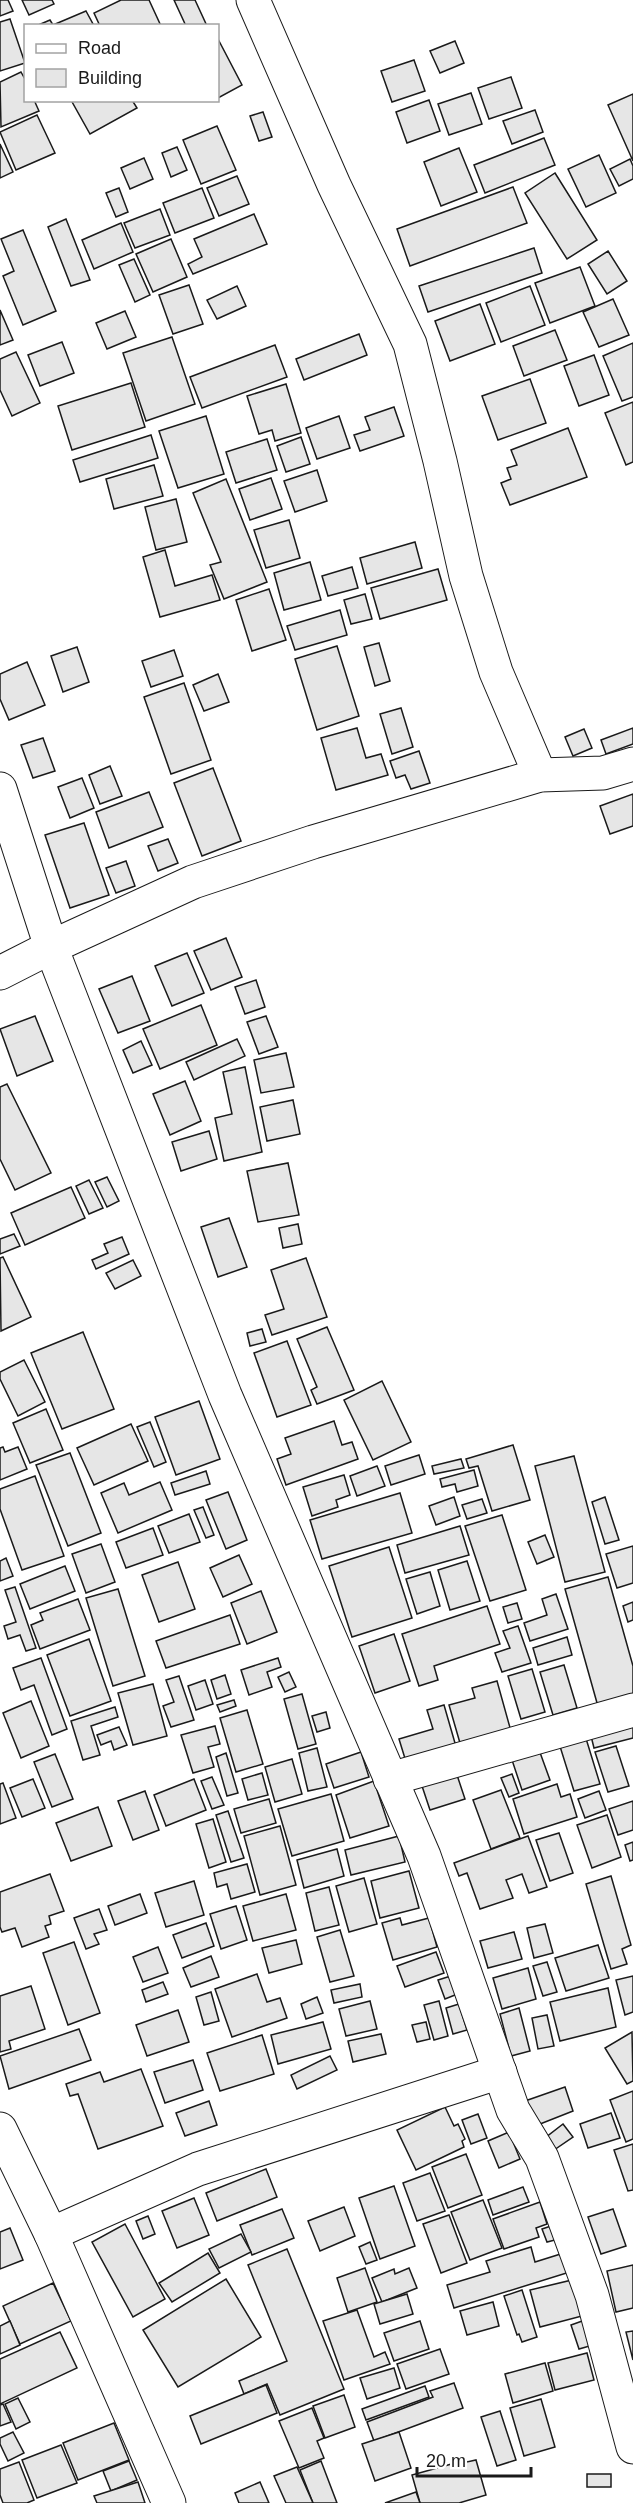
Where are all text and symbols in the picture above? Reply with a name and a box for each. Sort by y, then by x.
legend [24,24,219,102]
text: Road [78,38,121,58]
text: Building [78,68,142,88]
scale bar [417,2440,531,2478]
text: 20 m [426,2451,466,2471]

